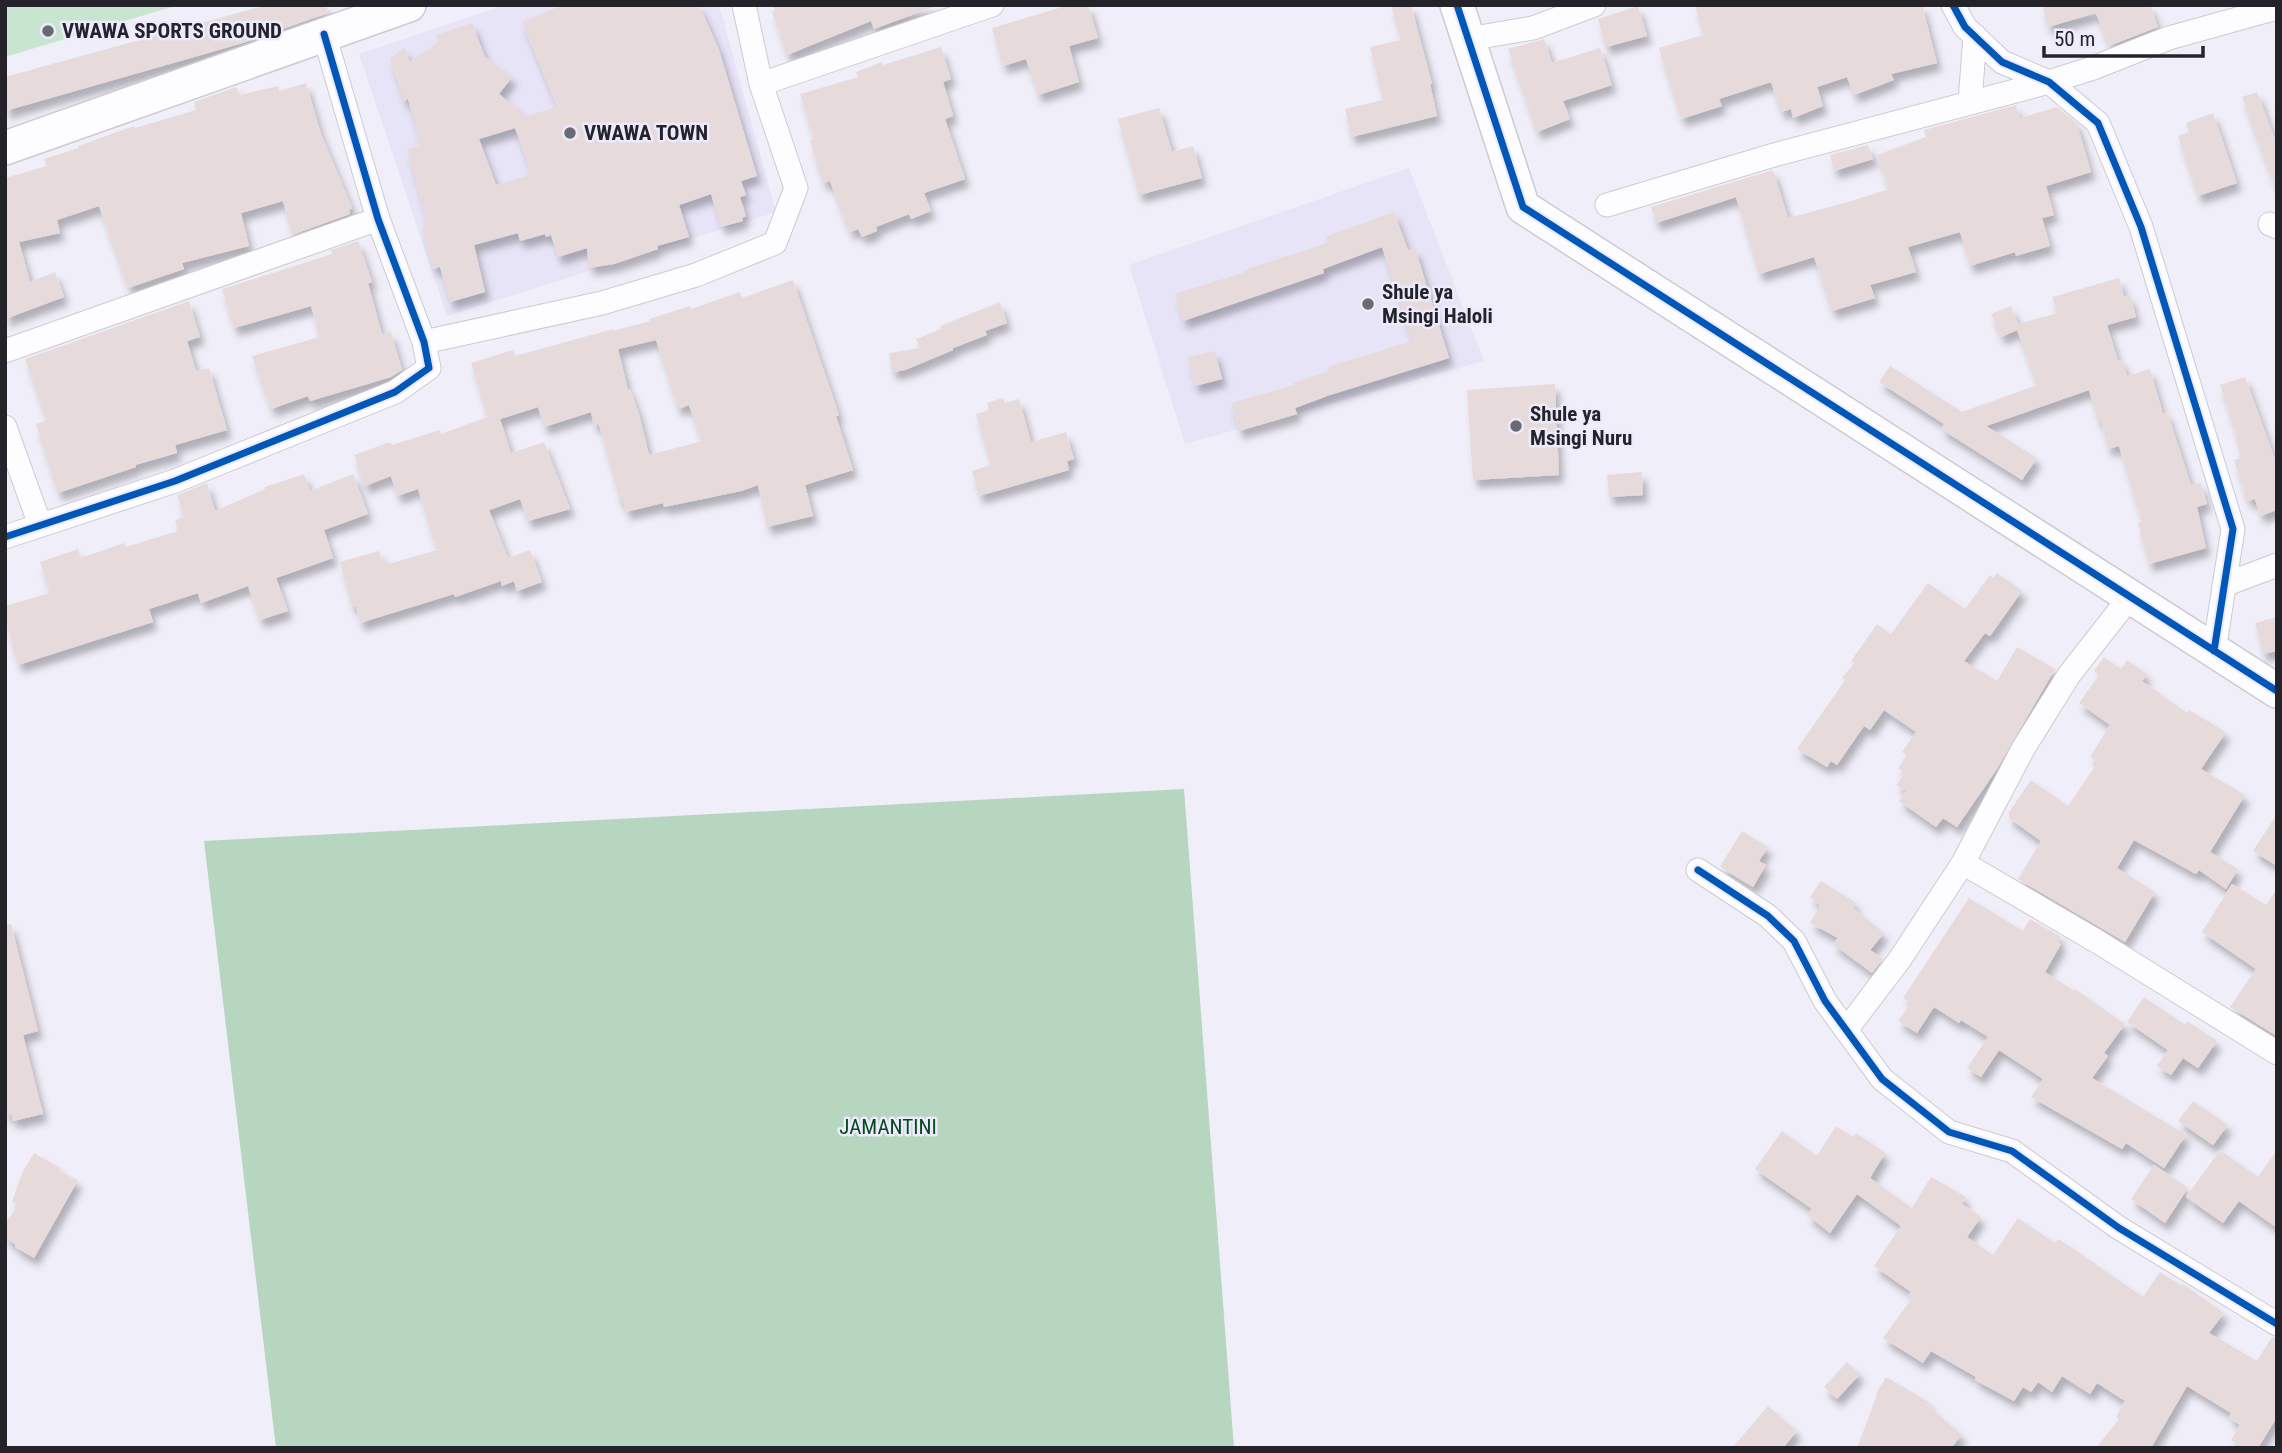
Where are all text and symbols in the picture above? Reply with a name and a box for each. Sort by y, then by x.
scale bar [2044,14,2203,58]
place label: VWAWA SPORTS GROUND [62,19,282,43]
marker: VWAWA SPORTS GROUND [40,23,56,39]
text: 50 m [2054,27,2095,51]
place label: VWAWA TOWN [584,121,708,145]
marker: VWAWA TOWN [562,125,578,141]
place label: Shule ya Msingi Haloli [1382,280,1493,328]
marker: Shule ya Msingi Haloli [1360,296,1376,312]
place label: Shule ya Msingi Nuru [1530,402,1632,450]
marker: Shule ya Msingi Nuru [1508,418,1524,434]
park label: JAMANTINI [839,1115,937,1139]

